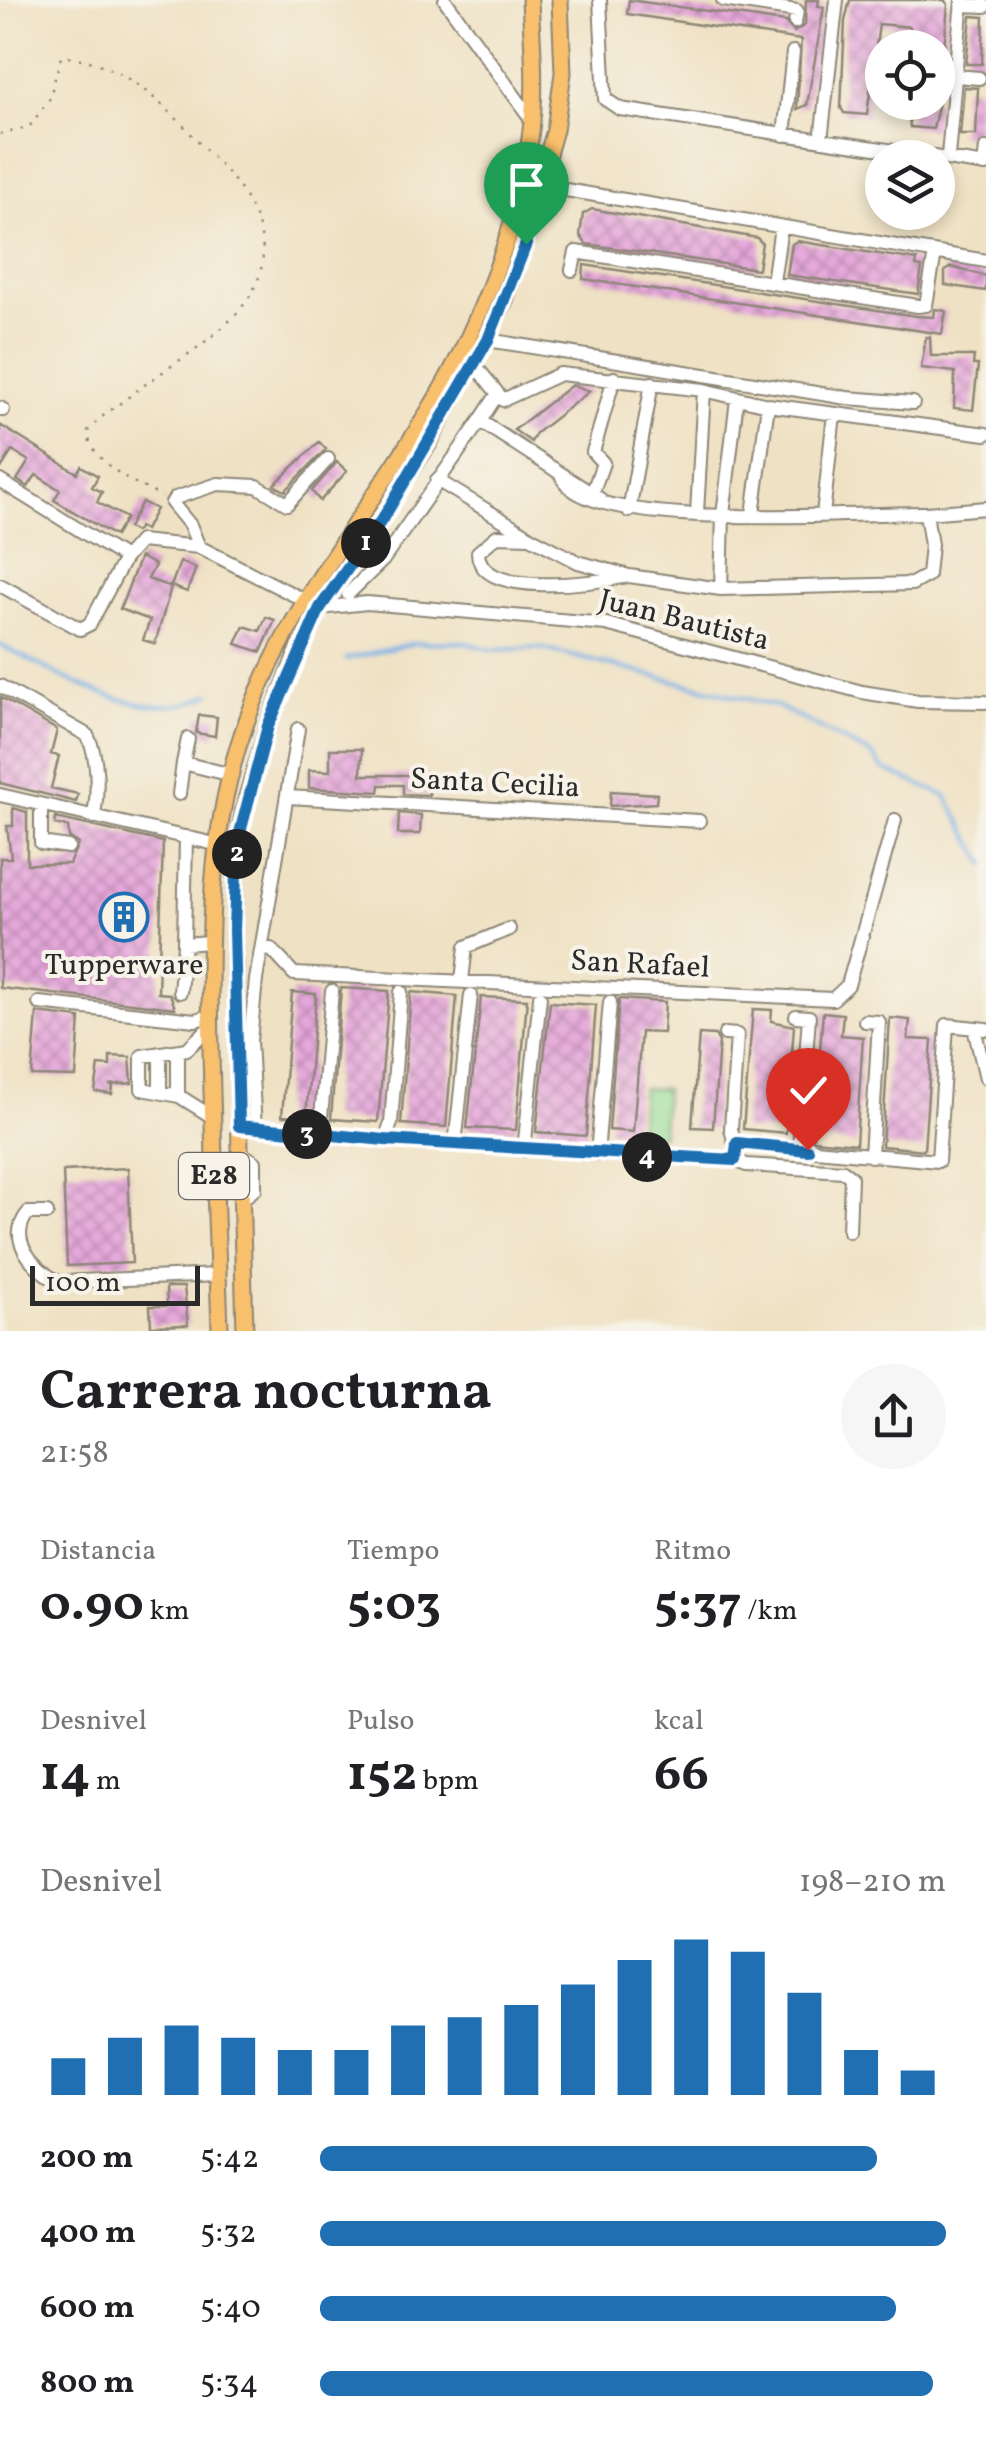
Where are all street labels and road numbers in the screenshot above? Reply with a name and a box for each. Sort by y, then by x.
street label: Juan Bautista [594,580,774,662]
street label: Santa Cecilia [409,759,581,809]
street label: San Rafael [569,940,711,990]
road number: E28 [179,1153,249,1199]

